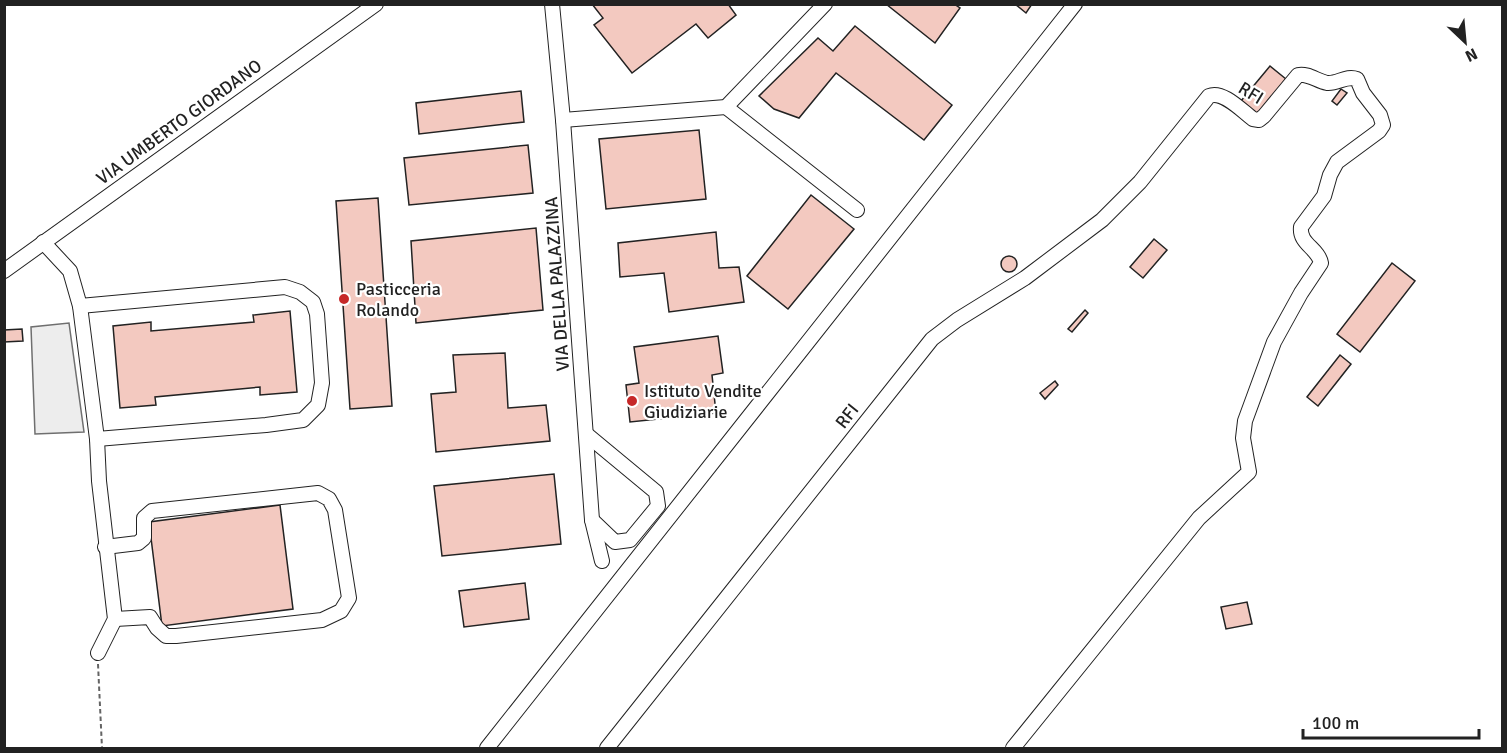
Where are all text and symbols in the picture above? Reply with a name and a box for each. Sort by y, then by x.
north arrow [1435,12,1495,72]
text: N [1462,43,1481,66]
street label: VIA UMBERTO GIORDANO [92,55,266,189]
street label: RFI [1234,77,1268,109]
street label: VIA DELLA PALAZZINA [540,196,574,372]
place label: Pasticceria Rolando [356,278,441,321]
marker: Pasticceria Rolando [337,292,351,306]
place label: Istituto Vendite Giudiziarie [644,380,762,423]
marker: Istituto Vendite Giudiziarie [625,394,639,408]
street label: RFI [830,399,864,433]
scale bar [1303,702,1478,740]
text: 100 m [1312,712,1359,734]

